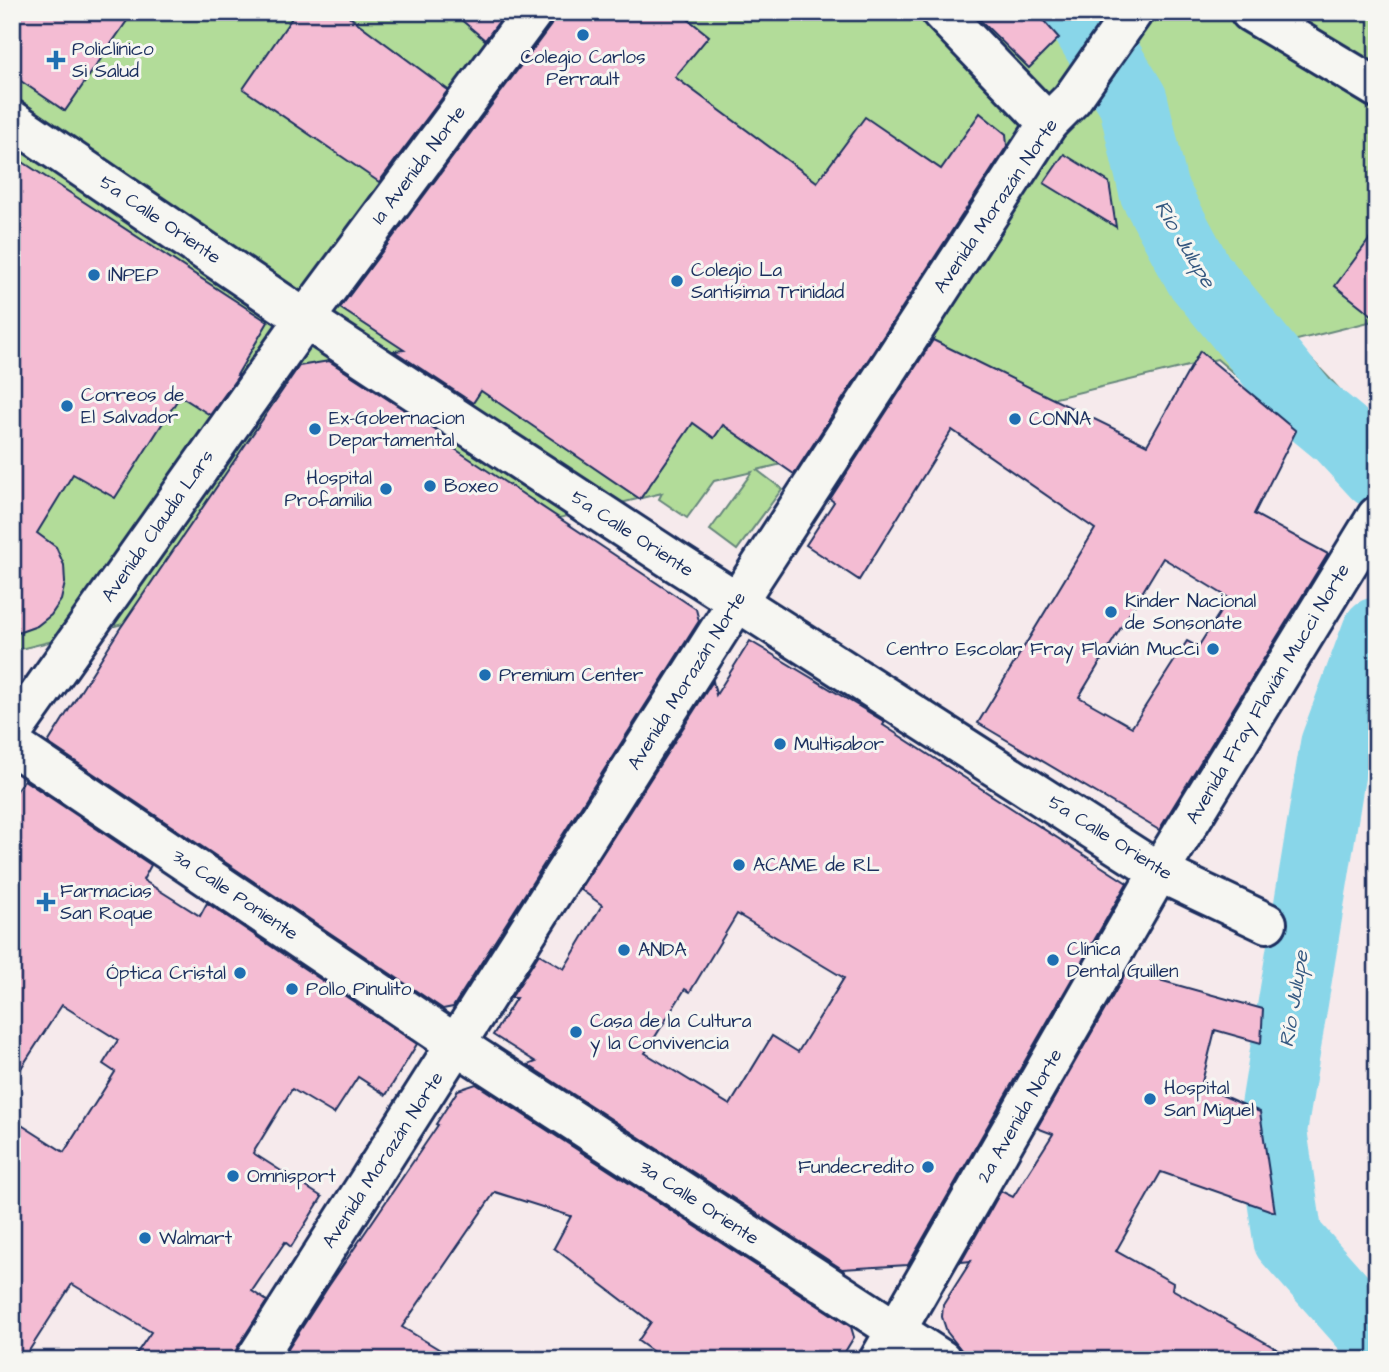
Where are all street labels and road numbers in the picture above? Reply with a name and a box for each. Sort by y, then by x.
street label: 1a Avenida Norte [365,100,473,230]
street label: Avenida Morazán Norte [927,113,1065,299]
street label: 5a Calle Oriente [94,169,226,271]
street label: Avenida Claudia Lars [95,444,221,608]
street label: 5a Calle Oriente [565,484,699,584]
street label: Avenida Fray Flavián Mucci Norte [1179,559,1358,830]
street label: Avenida Morazán Norte [621,587,753,775]
street label: 5a Calle Oriente [1043,789,1177,887]
street label: 3a Calle Poniente [167,843,303,947]
street label: 2a Avenida Norte [971,1044,1069,1188]
street label: Avenida Morazán Norte [316,1066,450,1254]
street label: 3a Calle Oriente [634,1154,764,1252]

